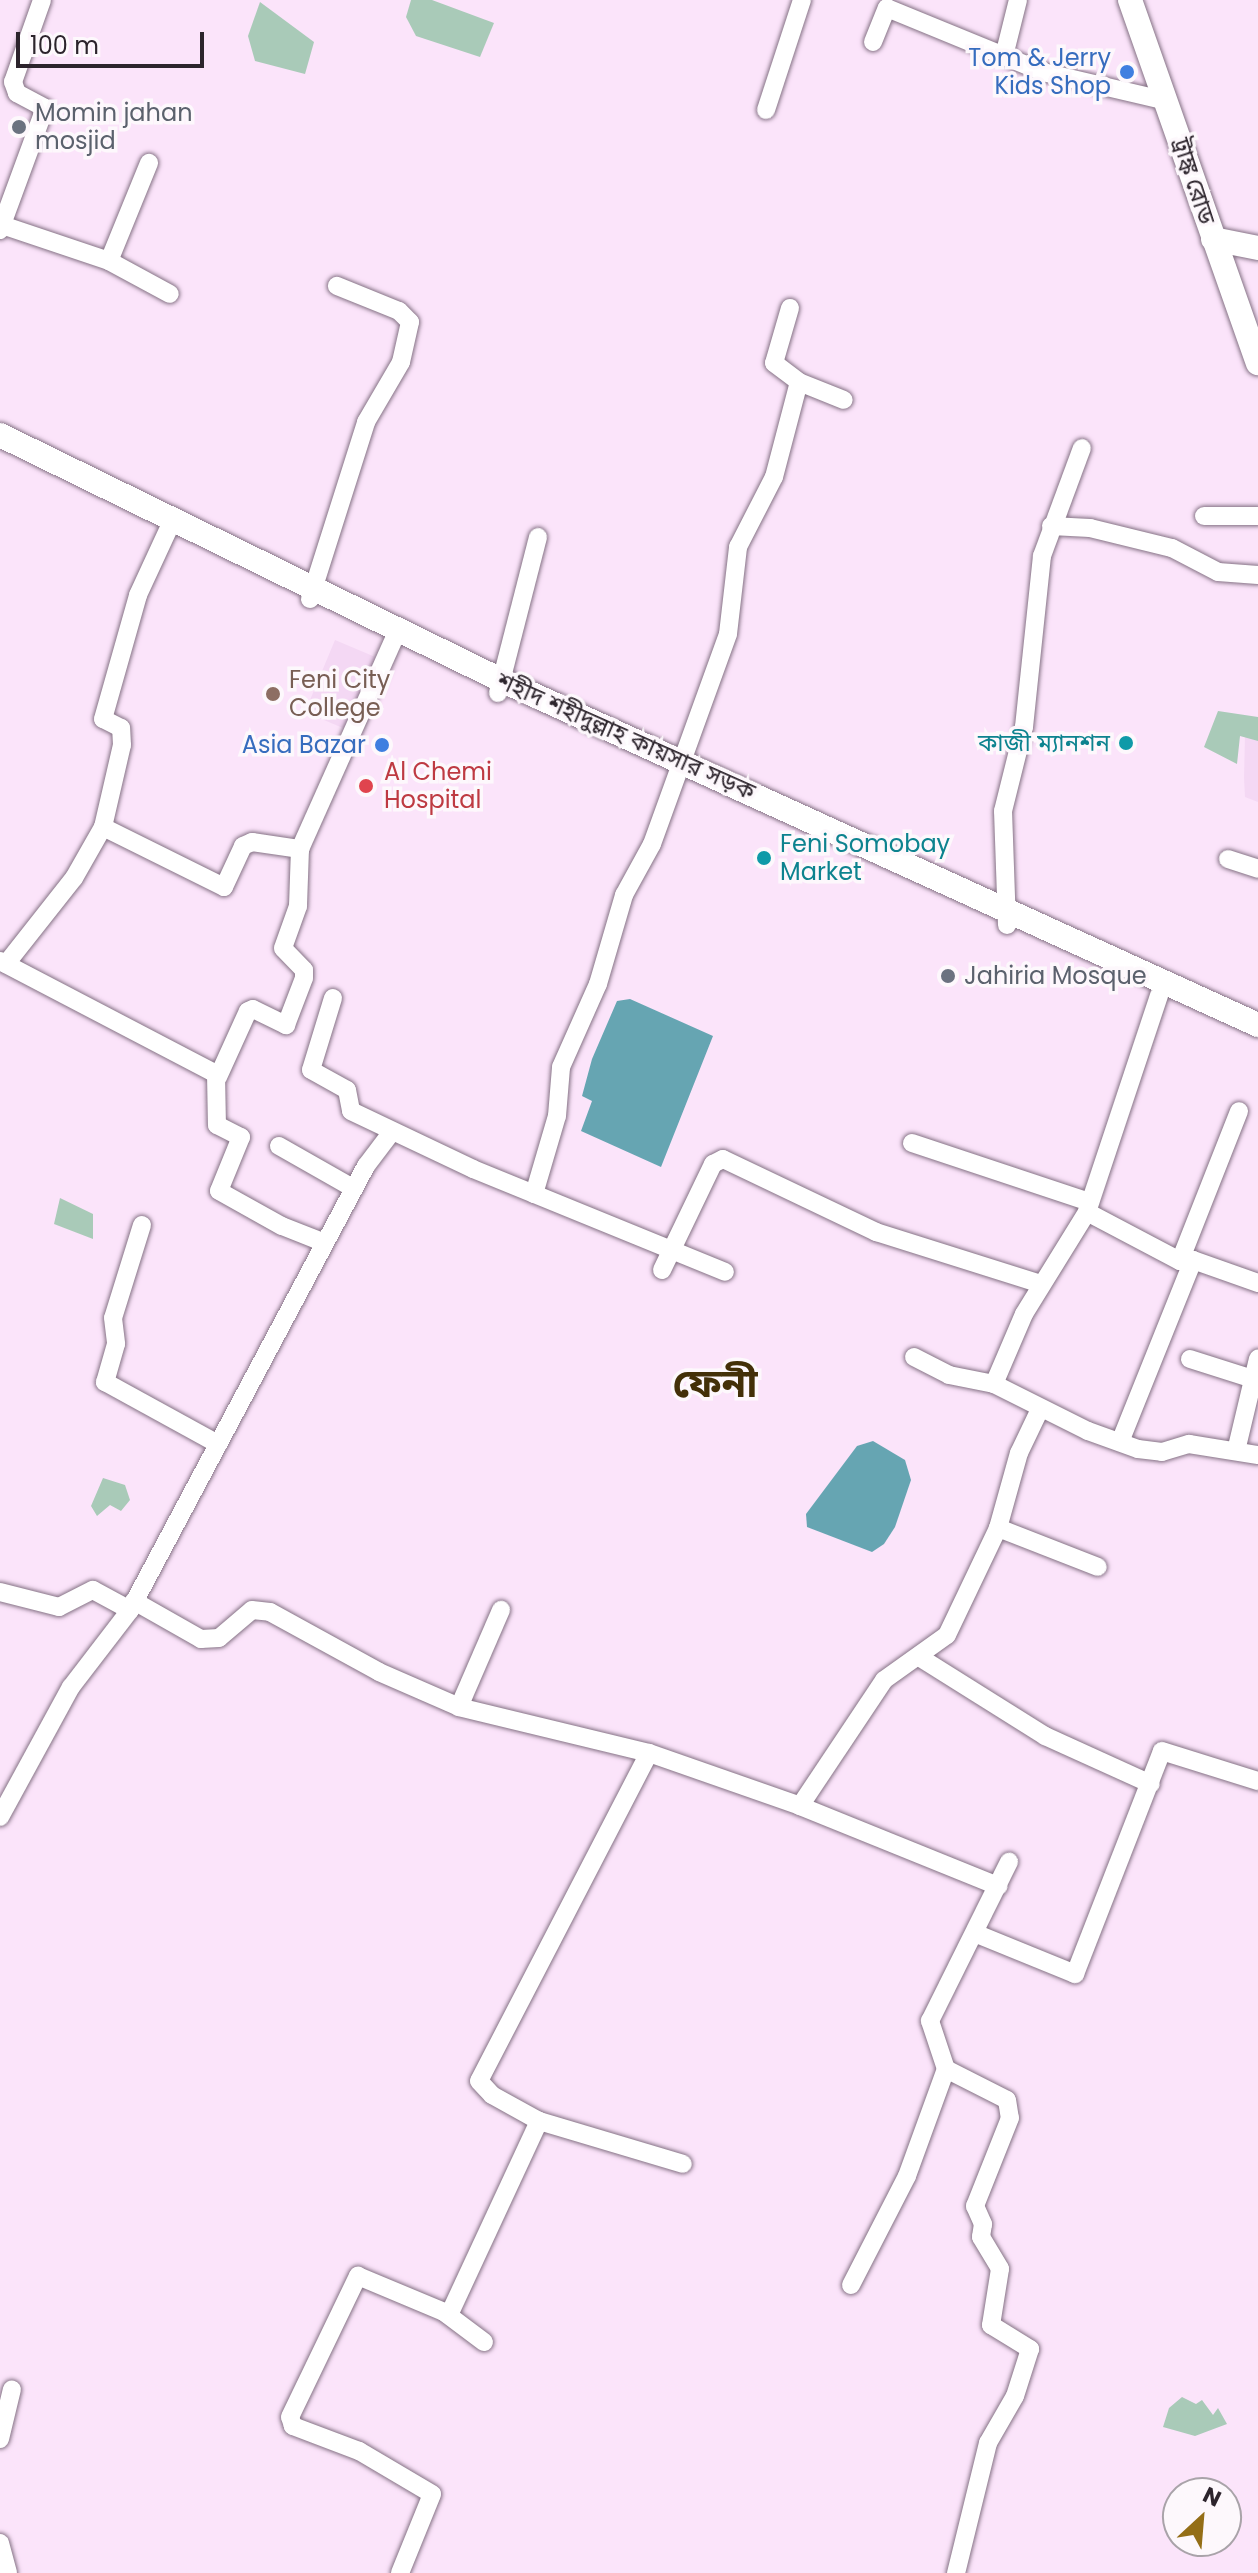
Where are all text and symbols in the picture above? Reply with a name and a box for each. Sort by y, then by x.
scale bar [20,16,208,66]
text: 100 m [30,29,99,62]
place label: Tom & Jerry Kids Shop [968,44,1111,100]
marker: Tom & Jerry Kids Shop [1118,63,1136,81]
place label: Momin jahan mosjid [35,99,193,155]
marker: Momin jahan mosjid [10,118,28,136]
street label: ট্রাঙ্ক রোড [1167,134,1221,228]
place label: Feni City College [289,666,390,722]
street label: শহীদ শহীদুল্লাহ কায়সার সড়ক [492,666,760,806]
marker: Feni City College [264,685,282,703]
place label: কাজী ম্যানশন [978,729,1110,757]
place label: Asia Bazar [242,731,366,759]
marker: কাজী ম্যানশন [1117,734,1135,752]
marker: Asia Bazar [373,736,391,754]
place label: Al Chemi Hospital [384,758,492,814]
marker: Al Chemi Hospital [355,775,377,797]
place label: Feni Somobay Market [780,830,950,886]
marker: Feni Somobay Market [755,849,773,867]
place label: Jahiria Mosque [964,962,1147,990]
marker: Jahiria Mosque [939,967,957,985]
district label: ফেনী [672,1359,758,1407]
north arrow [1162,2477,1242,2557]
text: N [1198,2479,1226,2514]

